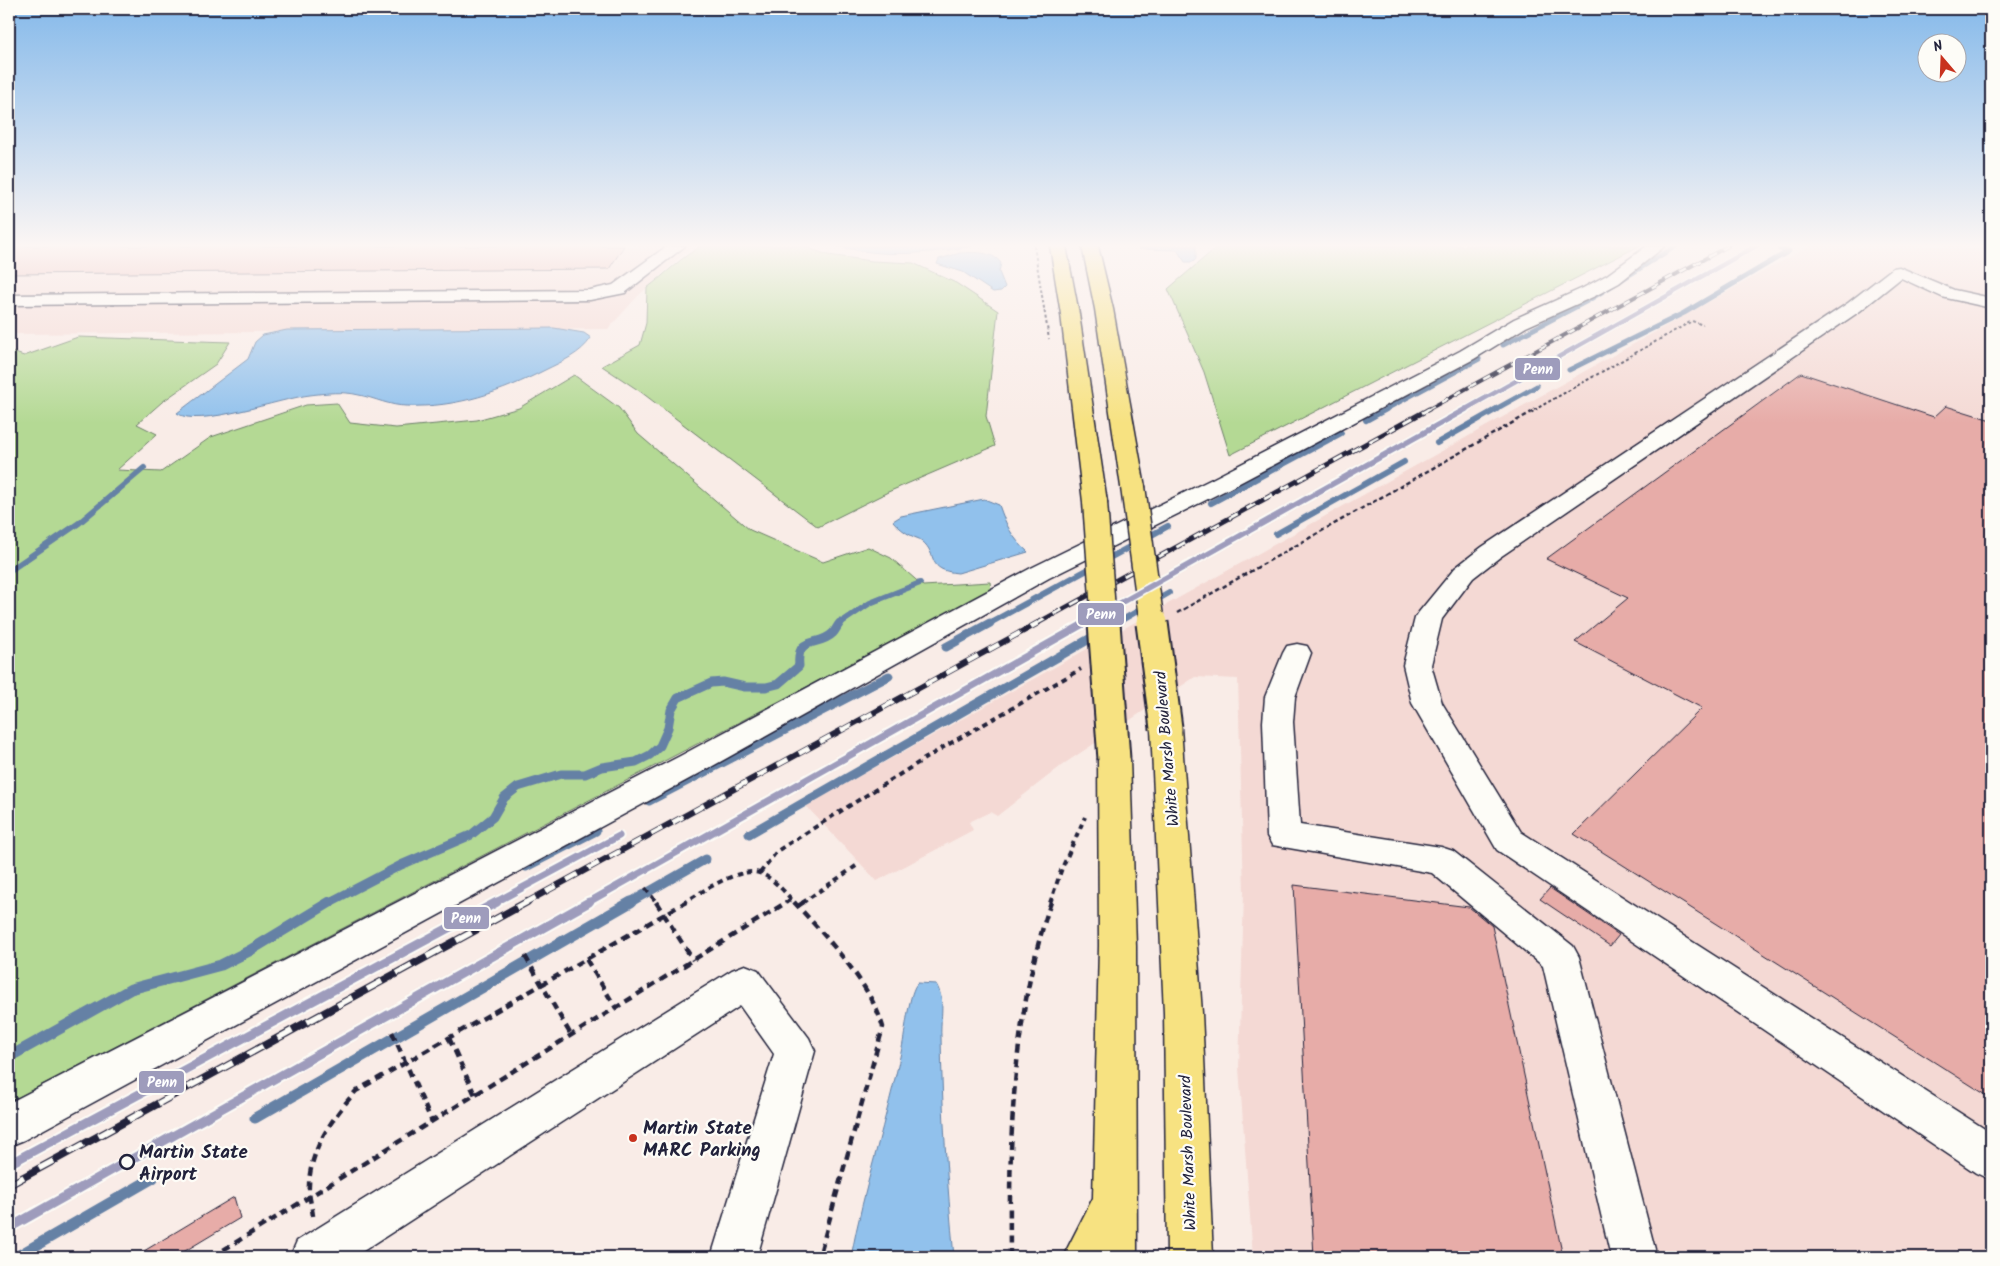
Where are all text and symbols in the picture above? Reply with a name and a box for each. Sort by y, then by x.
north arrow [1918,32,1968,82]
text: N [1930,35,1946,58]
line badge: Penn [1514,357,1561,381]
text: Penn [1523,359,1553,381]
line badge: Penn [1077,602,1125,626]
text: Penn [1086,604,1116,626]
street label: White Marsh Boulevard [1148,669,1187,828]
line badge: Penn [443,906,490,930]
text: Penn [451,908,481,930]
line badge: Penn [138,1070,185,1094]
text: Penn [147,1072,177,1094]
street label: White Marsh Boulevard [1173,1074,1204,1231]
place label: Martin State MARC Parking [643,1114,761,1166]
marker: Martin State MARC Parking [627,1132,639,1144]
place label: Martin State Airport [139,1138,248,1190]
marker: Martin State Airport [119,1154,135,1170]

